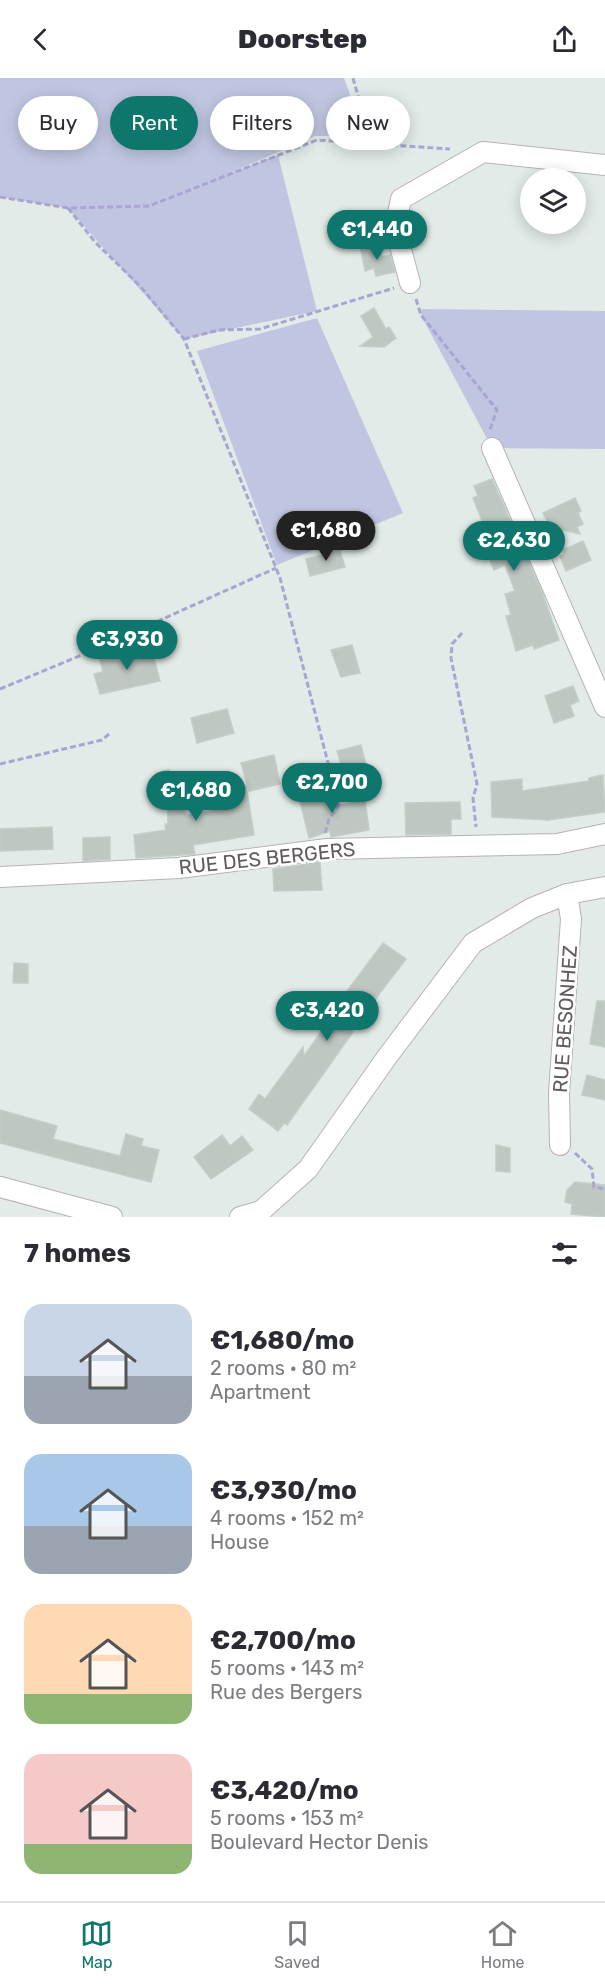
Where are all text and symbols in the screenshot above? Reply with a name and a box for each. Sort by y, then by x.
icon: back [24,23,57,56]
text: Doorstep [238,23,367,55]
icon: share [548,23,581,56]
chip: Buy [18,96,98,150]
chip: Rent [110,96,198,150]
chip: Filters [210,96,314,150]
chip: New [326,96,410,150]
map controls [520,168,586,234]
button: layers [520,168,586,234]
pin: €1,440 [328,210,426,261]
text: €1,440 [341,217,413,241]
pin: €1,680 [277,511,375,562]
text: €1,680 [290,518,362,542]
pin: €2,630 [465,521,563,572]
text: €2,630 [477,528,551,552]
pin: €3,930 [78,620,176,671]
text: €3,930 [90,627,164,651]
pin: €2,700 [283,763,381,814]
text: €2,700 [296,770,368,794]
pin: €1,680 [147,771,245,822]
text: €1,680 [160,778,232,802]
street label: RUE DES BERGERS [178,837,356,879]
street label: RUE BESONHEZ [548,944,582,1094]
pin: €3,420 [278,991,376,1042]
text: €3,420 [290,998,364,1022]
icon: filters [548,1237,581,1270]
text: 7 homes [24,1238,131,1269]
text: €1,680/mo [210,1325,354,1356]
icon: home [72,1328,144,1400]
text: 2 rooms · 80 m² [210,1356,356,1380]
text: Apartment [210,1380,311,1404]
text: €3,930/mo [210,1475,357,1506]
icon: home [72,1478,144,1550]
text: 4 rooms · 152 m² [210,1506,364,1530]
text: House [210,1530,269,1554]
text: €2,700/mo [210,1625,356,1656]
icon: home [72,1628,144,1700]
text: 5 rooms · 143 m² [210,1656,364,1680]
text: Rue des Bergers [210,1680,362,1704]
text: €3,420/mo [210,1775,359,1806]
icon: home [72,1778,144,1850]
text: 5 rooms · 153 m² [210,1806,364,1830]
text: Boulevard Hector Denis [210,1830,429,1854]
tab: Map [80,1917,113,1972]
tab: Saved [274,1917,320,1972]
tab: Home [481,1917,525,1972]

